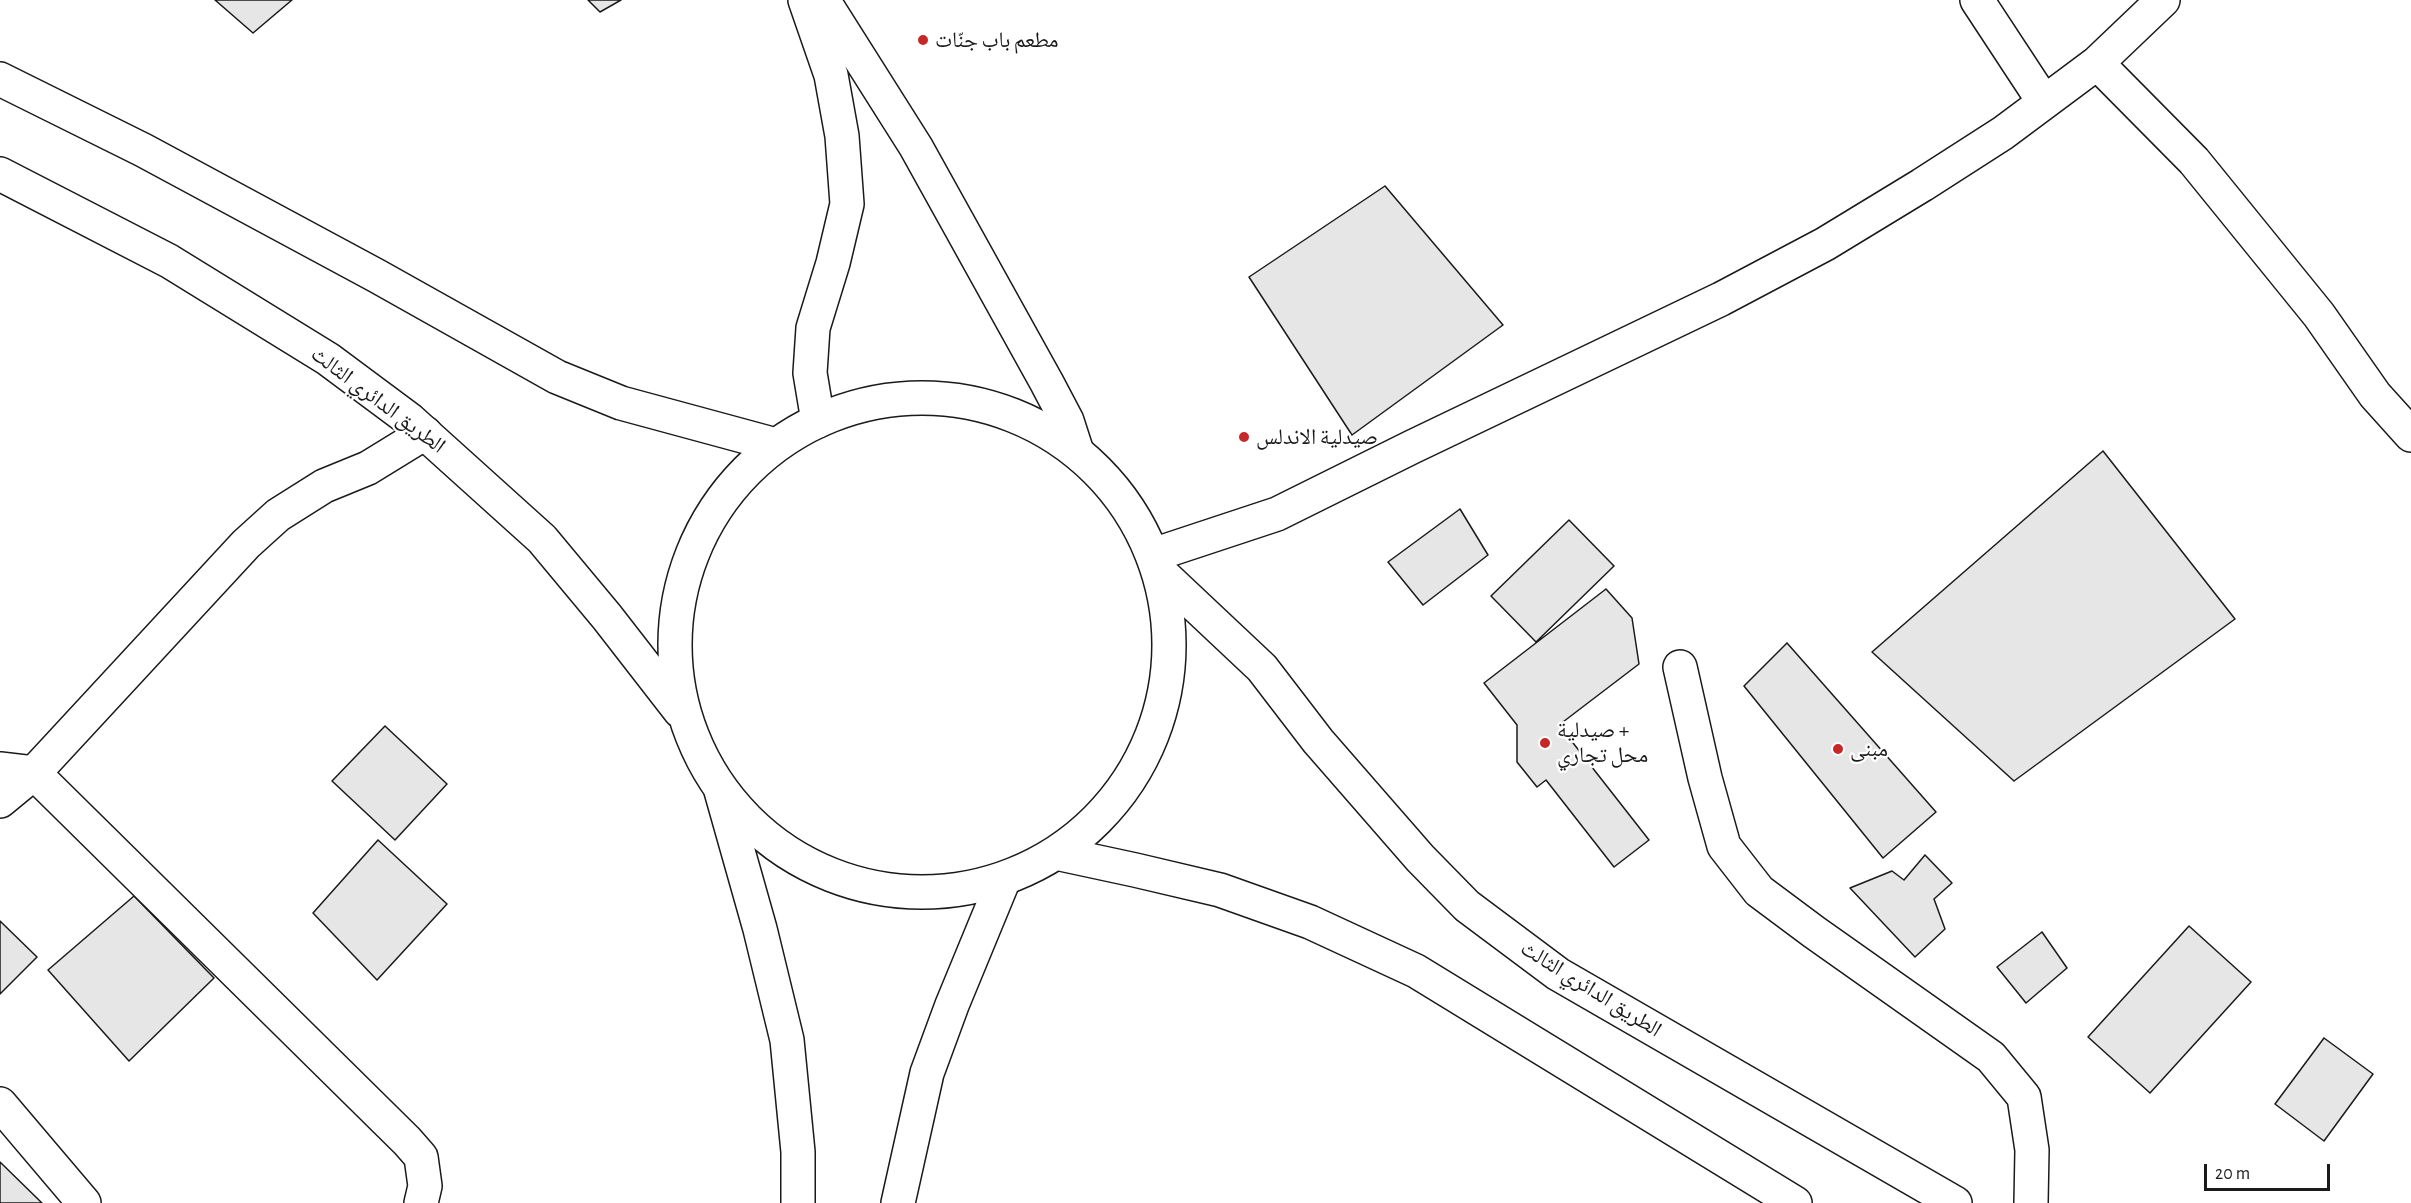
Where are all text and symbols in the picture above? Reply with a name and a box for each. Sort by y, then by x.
place label: مطعم باب جنّات [935,27,1058,53]
marker: مطعم باب جنّات [916,33,930,47]
street label: الطريق الدائري الثالث [305,341,451,459]
place label: صيدلية الاندلس [1256,424,1378,450]
marker: صيدلية الاندلس [1237,430,1251,444]
place label: صيدلية + محل تجاري [1557,717,1648,768]
marker: صيدلية + محل تجاري [1538,736,1552,750]
place label: مبنى [1850,736,1888,762]
marker: مبنى [1831,742,1845,756]
street label: الطريق الدائري الثالث [1515,935,1667,1043]
scale bar [2207,1152,2333,1190]
text: 20 m [2215,1165,2250,1183]

